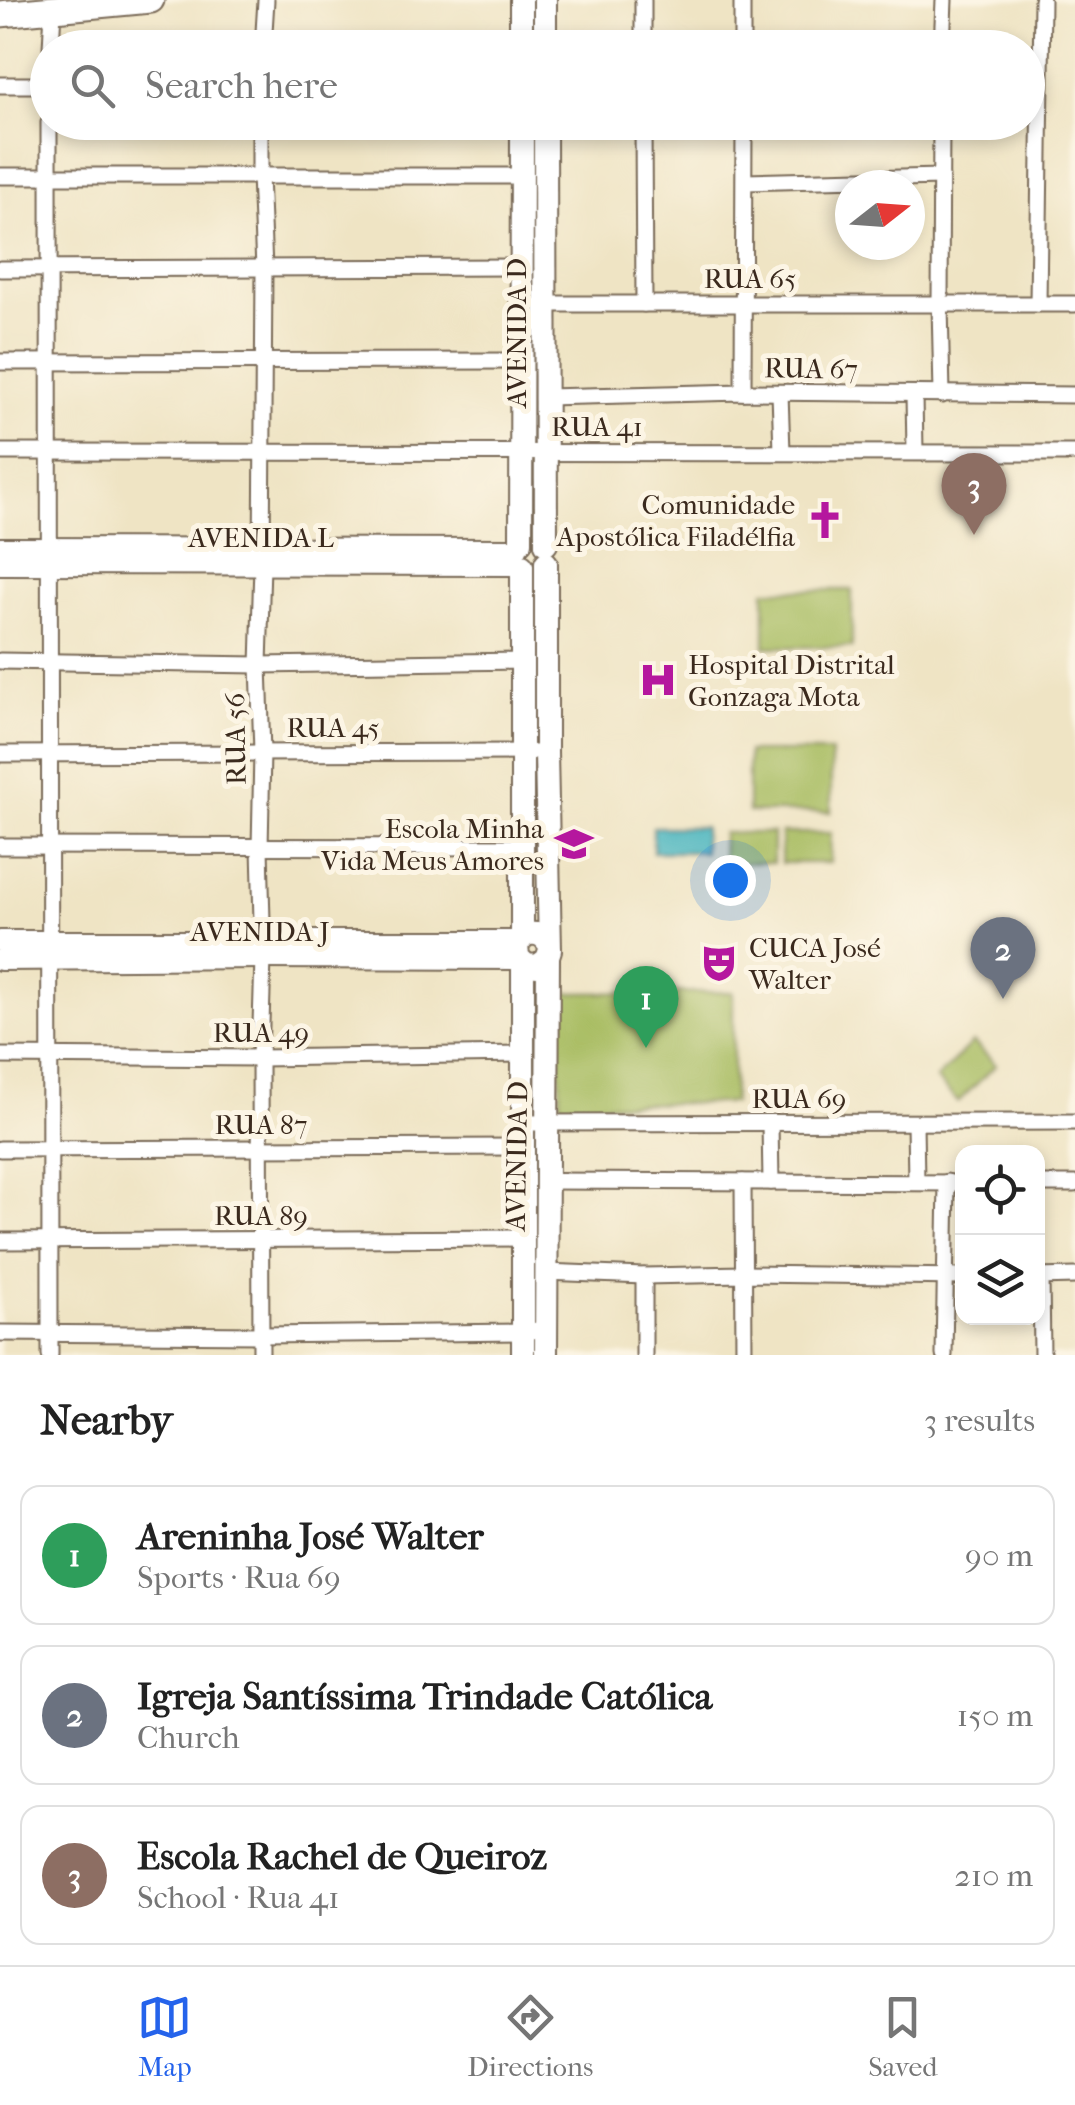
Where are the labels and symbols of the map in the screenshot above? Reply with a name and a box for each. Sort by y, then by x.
north arrow [835,170,925,260]
street label: AVENIDA D [500,258,533,409]
street label: RUA 65 [704,262,796,295]
street label: RUA 67 [764,351,858,386]
street label: RUA 41 [551,410,643,443]
pin: 3 [942,452,1006,535]
place label: Comunidade Apostólica Filadélfia [556,488,796,553]
church icon: Comunidade Apostólica Filadélfia [804,499,846,541]
street label: AVENIDA L [187,521,334,554]
place label: Hospital Distrital Gonzaga Mota [688,648,895,713]
hospital icon: Hospital Distrital Gonzaga Mota [637,659,679,701]
street label: RUA 56 [218,692,253,786]
street label: RUA 45 [286,711,380,744]
place label: Escola Minha Vida Meus Amores [320,812,545,877]
school or university icon: Escola Minha Vida Meus Amores [553,823,595,865]
your location [705,855,756,906]
street label: AVENIDA J [189,915,330,948]
pin: 2 [970,916,1036,999]
place label: CUCA José Walter [748,931,881,996]
theatre icon: CUCA José Walter [698,942,740,984]
pin: 1 [614,966,678,1048]
street label: RUA 49 [213,1016,309,1049]
street label: AVENIDA D [499,1081,534,1232]
street label: RUA 69 [751,1082,847,1115]
street label: RUA 87 [215,1108,307,1141]
street label: RUA 89 [214,1199,308,1232]

